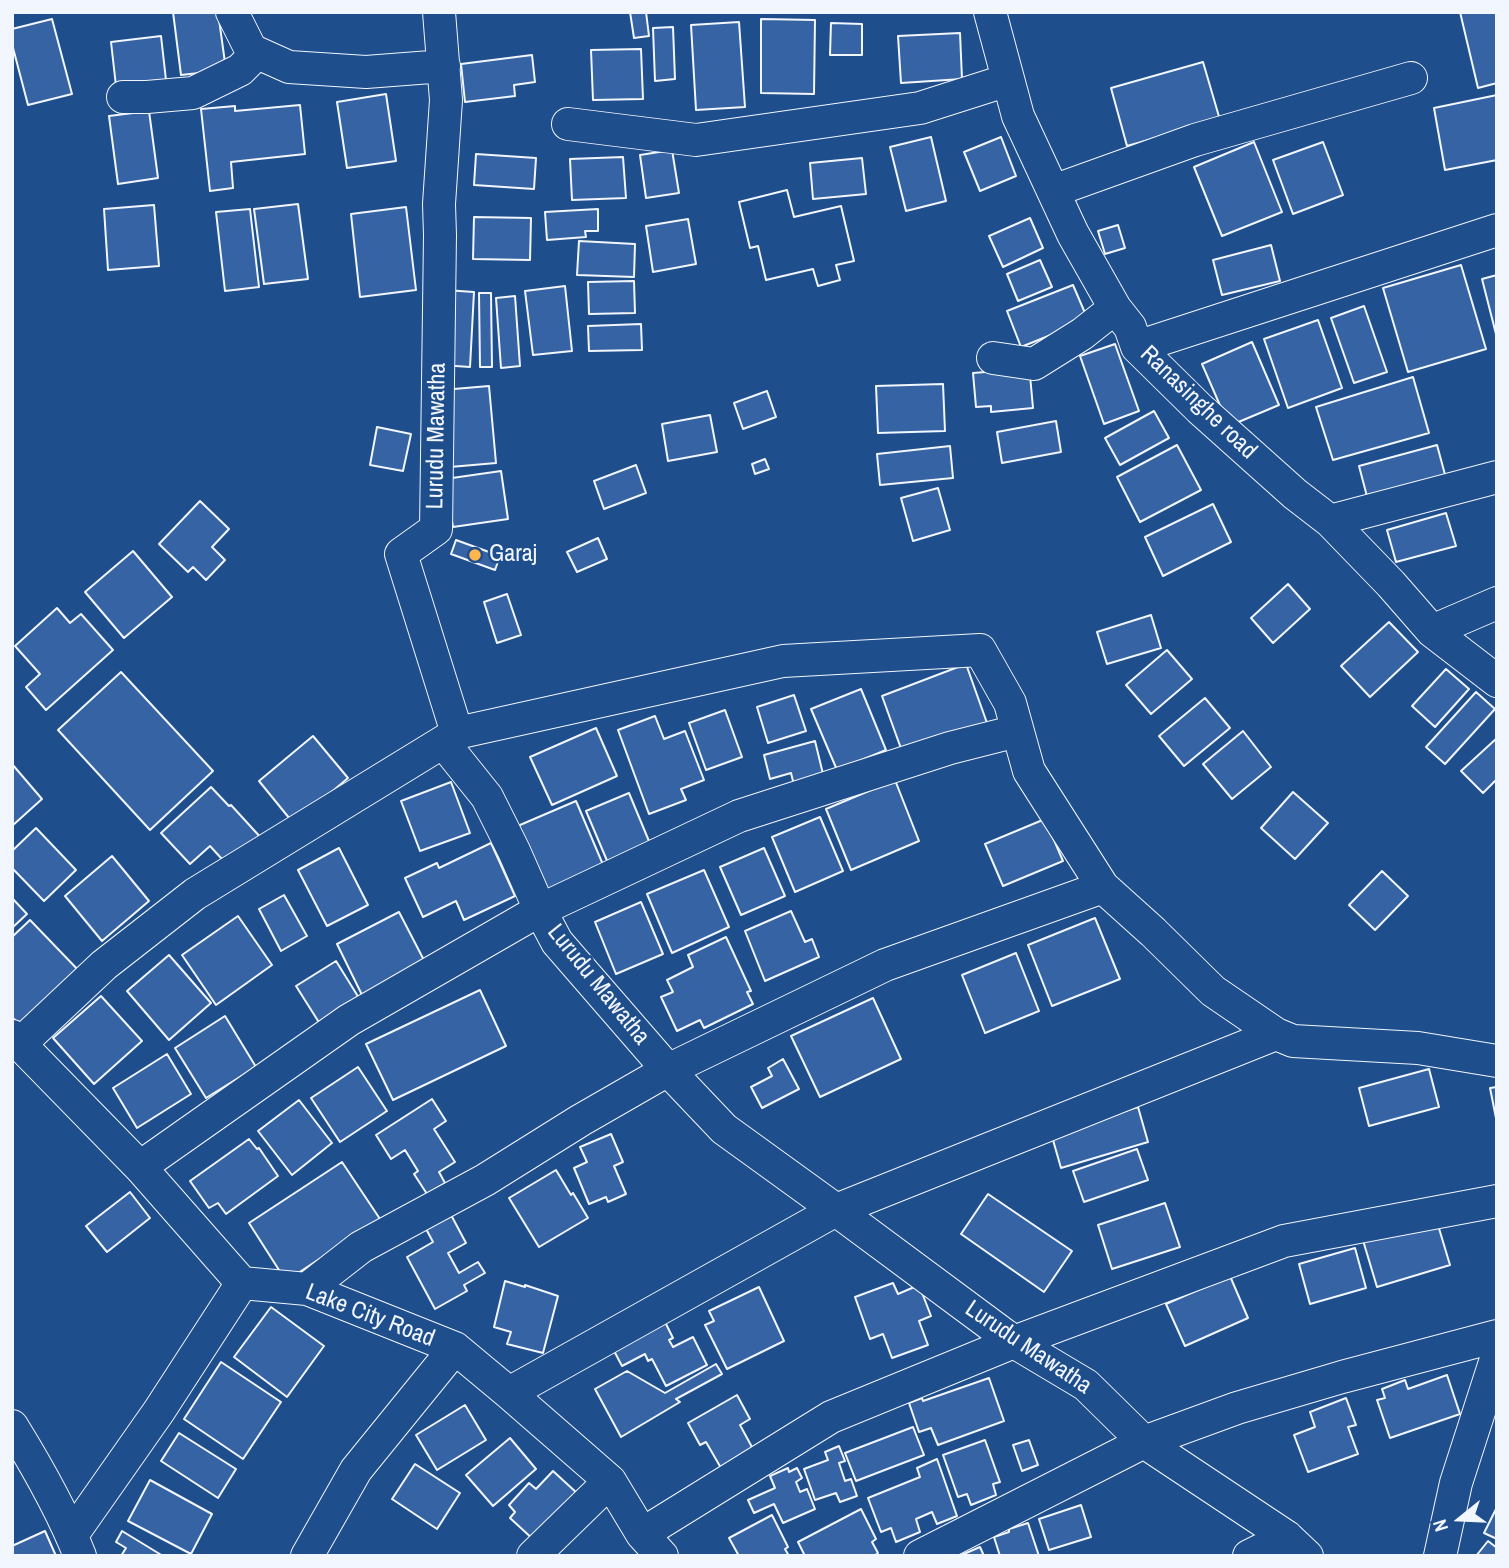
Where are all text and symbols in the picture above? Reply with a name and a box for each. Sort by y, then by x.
street label: Ranasinghe road [1134,340,1262,466]
street label: Lurudu Mawatha [421,362,453,510]
place label: Garaj [489,541,537,569]
marker: Garaj [467,547,483,563]
street label: Lurudu Mawatha [541,919,655,1051]
street label: Lake City Road [302,1278,438,1354]
street label: Lurudu Mawatha [959,1295,1097,1401]
north arrow [1425,1484,1495,1554]
text: N [1426,1516,1454,1535]

